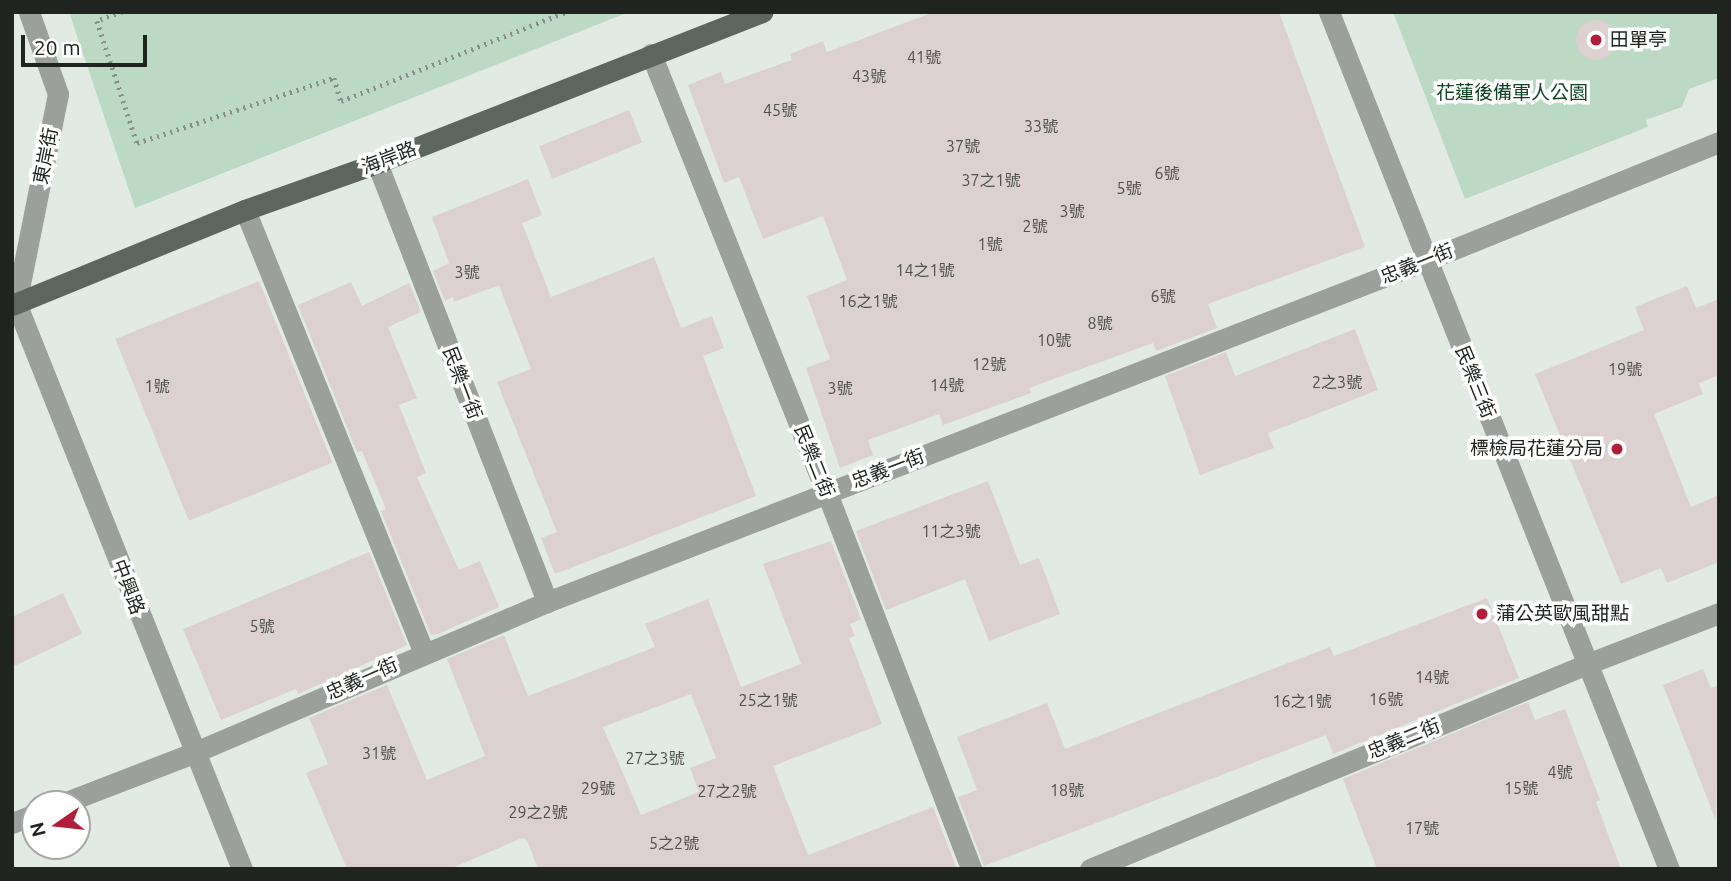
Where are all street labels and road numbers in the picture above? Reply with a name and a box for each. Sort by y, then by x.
street label: 東岸街 [29,126,63,186]
street label: 海岸路 [358,137,420,179]
street label: 忠義一街 [1377,239,1457,289]
street label: 民樂三街 [1450,342,1500,422]
street label: 民樂一街 [438,343,486,423]
street label: 民樂二街 [789,421,839,501]
street label: 忠義一街 [848,445,928,493]
street label: 中興路 [107,556,149,618]
street label: 忠義一街 [323,653,401,705]
street label: 忠義二街 [1364,714,1444,764]

